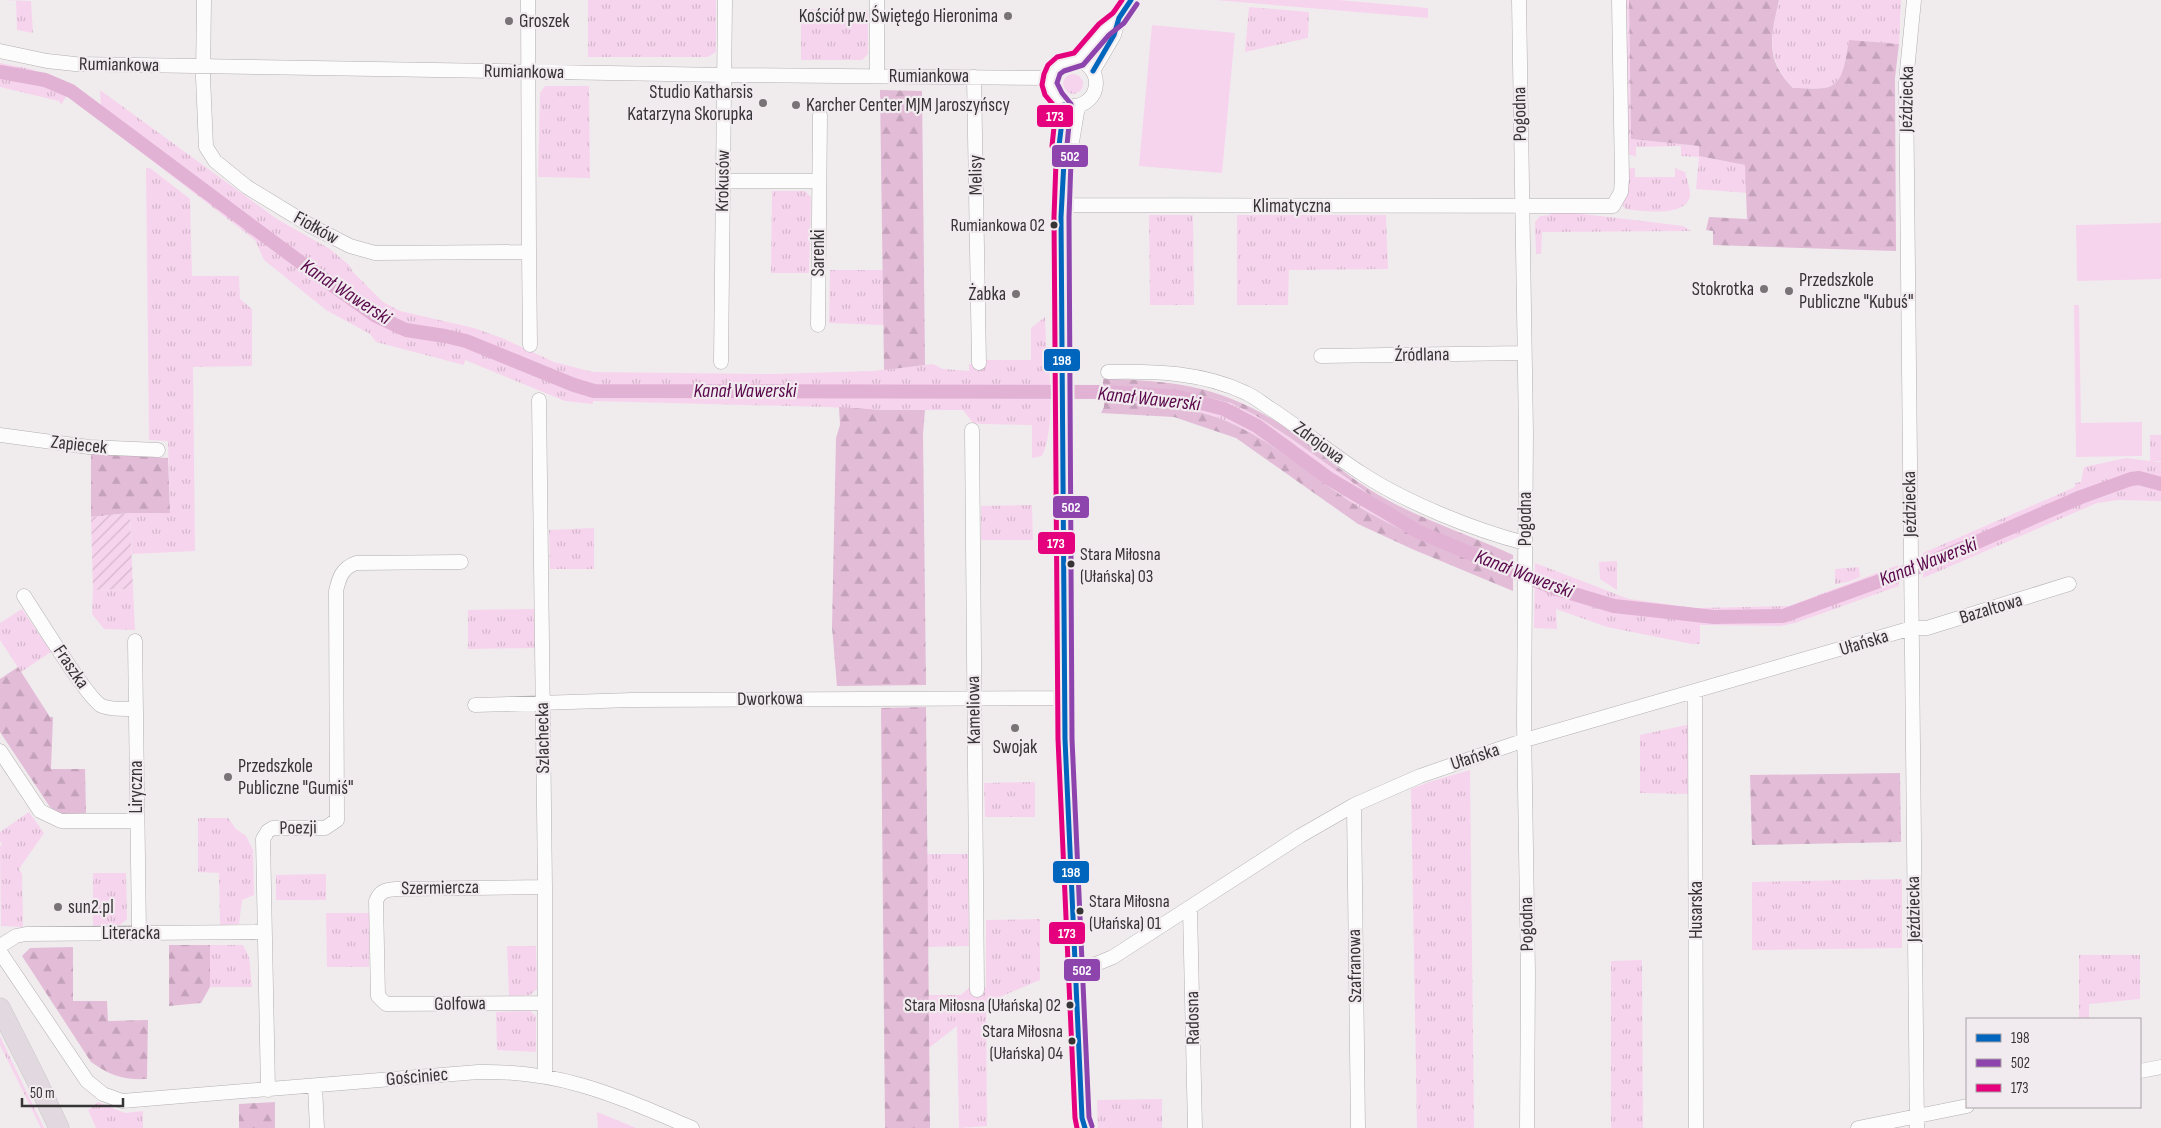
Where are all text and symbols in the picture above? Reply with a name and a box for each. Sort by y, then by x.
place label: Kościół pw. Świętego Hieronima [799,5,998,28]
place label: Groszek [519,10,570,33]
marker: Kościół pw. Świętego Hieronima [1002,10,1014,22]
marker: Groszek [503,15,515,27]
street label: Rumiankowa [79,53,159,77]
street label: Rumiankowa [484,60,564,84]
street label: Rumiankowa [889,65,969,88]
street label: Jeździecka [1895,66,1919,133]
place label: Studio Katharsis Katarzyna Skorupka [627,81,753,126]
street label: Pogodna [1508,86,1532,142]
place label: Karcher Center MJM Jaroszyńscy [806,94,1010,117]
marker: Studio Katharsis Katarzyna Skorupka [757,97,769,109]
marker: Karcher Center MJM Jaroszyńscy [790,99,802,111]
line badge: 173 [1036,104,1074,128]
text: 173 [1046,108,1064,125]
line badge: 502 [1051,144,1089,168]
text: 502 [1061,148,1079,165]
street label: Krokusów [711,149,735,212]
street label: Melisy [964,154,988,195]
street label: Klimatyczna [1253,195,1331,218]
street label: Fiołków [289,206,343,250]
place label: Rumiankowa 02 [951,215,1045,236]
marker: Rumiankowa 02 [1049,220,1059,230]
street label: Sarenki [807,229,830,277]
water label: Kanał Wawerski [296,254,397,331]
place label: Przedszkole Publiczne "Kubuś" [1799,269,1913,314]
place label: Stokrotka [1692,278,1754,301]
place label: Żabka [969,283,1006,306]
marker: Stokrotka [1758,283,1770,295]
marker: Przedszkole Publiczne "Kubuś" [1783,285,1795,297]
marker: Żabka [1010,288,1022,300]
street label: Źródlana [1394,343,1450,367]
line badge: 198 [1043,348,1081,372]
text: 198 [1053,352,1072,369]
water label: Kanał Wawerski [694,379,798,403]
water label: Kanał Wawerski [1097,382,1203,416]
street label: Zdrojowa [1289,417,1349,469]
street label: Zapiecek [50,431,109,459]
street label: Jeździecka [1898,471,1922,538]
street label: Pogodna [1514,492,1537,546]
line badge: 502 [1052,495,1090,519]
text: 502 [1062,499,1080,516]
line badge: 173 [1037,531,1076,555]
water label: Kanał Wawerski [1876,532,1982,592]
text: 173 [1047,535,1065,552]
place label: Stara Miłosna (Ułańska) 03 [1080,544,1161,587]
water label: Kanał Wawerski [1472,544,1578,604]
marker: Stara Miłosna (Ułańska) 03 [1066,559,1076,569]
street label: Bazaltowa [1957,589,2025,629]
street label: Ułańska [1837,625,1891,661]
street label: Fraszka [48,641,94,693]
street label: Kameliowa [962,675,986,745]
street label: Dworkowa [737,687,803,711]
street label: Szlachecka [531,702,555,774]
marker: Swojak [1009,722,1021,734]
place label: Swojak [993,736,1038,759]
street label: Ułańska [1448,738,1502,776]
place label: Przedszkole Publiczne "Gumiś" [238,755,354,800]
street label: Liryczna [125,760,148,814]
marker: Przedszkole Publiczne "Gumiś" [222,771,234,783]
street label: Poezji [279,816,317,840]
line badge: 198 [1052,860,1090,884]
text: 198 [1062,864,1081,881]
street label: Szermiercza [401,876,479,900]
street label: Jeździecka [1902,876,1926,943]
street label: Husarska [1685,881,1708,939]
place label: Stara Miłosna (Ułańska) 01 [1089,891,1170,934]
place label: sun2.pl [68,896,114,919]
street label: Pogodna [1515,896,1539,952]
marker: sun2.pl [52,901,64,913]
marker: Stara Miłosna (Ułańska) 01 [1075,906,1085,916]
line badge: 173 [1048,921,1086,945]
street label: Literacka [102,922,160,945]
text: 173 [1058,925,1076,942]
street label: Szafranowa [1343,929,1367,1003]
line badge: 502 [1063,958,1101,982]
text: 502 [1073,962,1091,979]
street label: Radosna [1181,991,1205,1045]
street label: Golfowa [434,992,486,1016]
place label: Stara Miłosna (Ułańska) 02 [904,995,1061,1016]
marker: Stara Miłosna (Ułańska) 02 [1065,1000,1075,1010]
legend [1966,1018,2141,1108]
place label: Stara Miłosna (Ułańska) 04 [982,1021,1063,1064]
text: 198 [2011,1029,2029,1048]
marker: Stara Miłosna (Ułańska) 04 [1067,1036,1077,1046]
text: 502 [2011,1054,2030,1073]
street label: Gościniec [385,1063,449,1091]
scale bar [22,1076,124,1108]
text: 173 [2011,1079,2029,1098]
text: 50 m [30,1084,55,1103]

